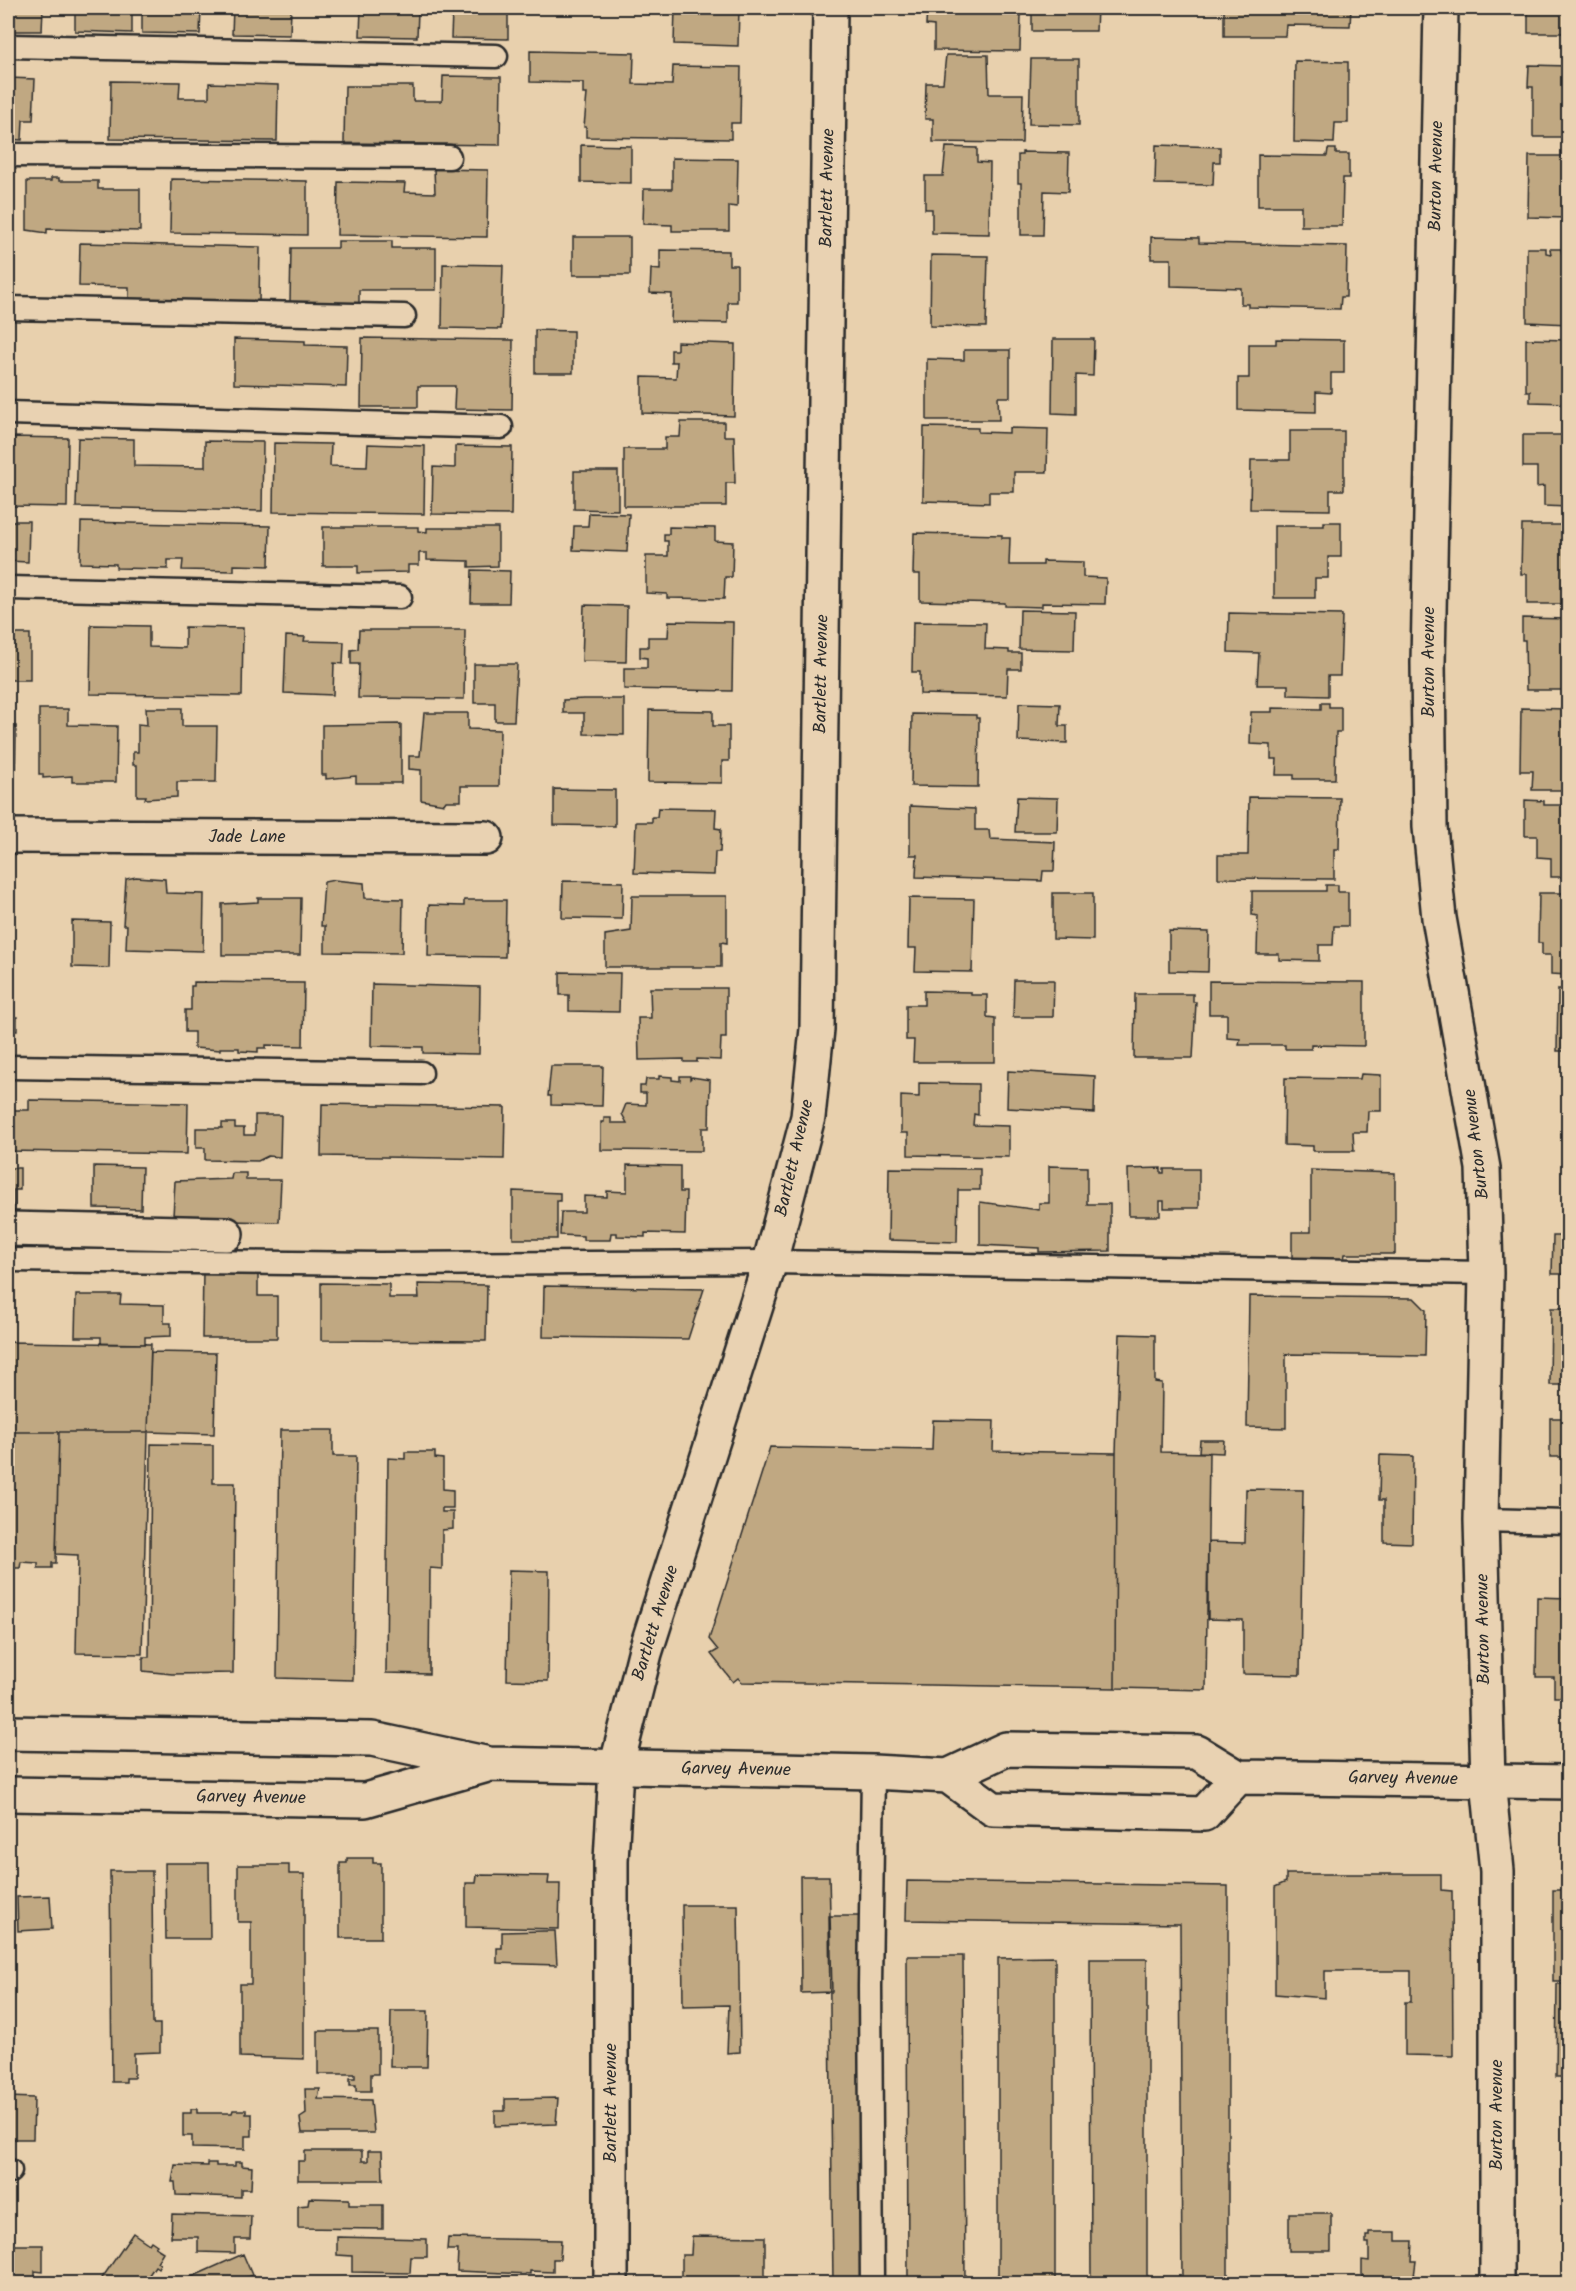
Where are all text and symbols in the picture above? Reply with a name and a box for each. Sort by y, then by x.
street label: Burton Avenue [1422,120,1452,232]
street label: Bartlett Avenue [812,128,844,248]
street label: Burton Avenue [1415,606,1444,718]
street label: Bartlett Avenue [806,614,838,734]
street label: Jade Lane [208,823,286,852]
street label: Burton Avenue [1456,1087,1498,1201]
street label: Bartlett Avenue [767,1097,823,1219]
street label: Bartlett Avenue [625,1562,687,1684]
street label: Burton Avenue [1469,1573,1499,1685]
street label: Garvey Avenue [681,1755,791,1785]
street label: Garvey Avenue [1348,1764,1458,1794]
street label: Garvey Avenue [196,1783,306,1813]
street label: Bartlett Avenue [597,2043,626,2163]
street label: Burton Avenue [1483,2059,1512,2171]

